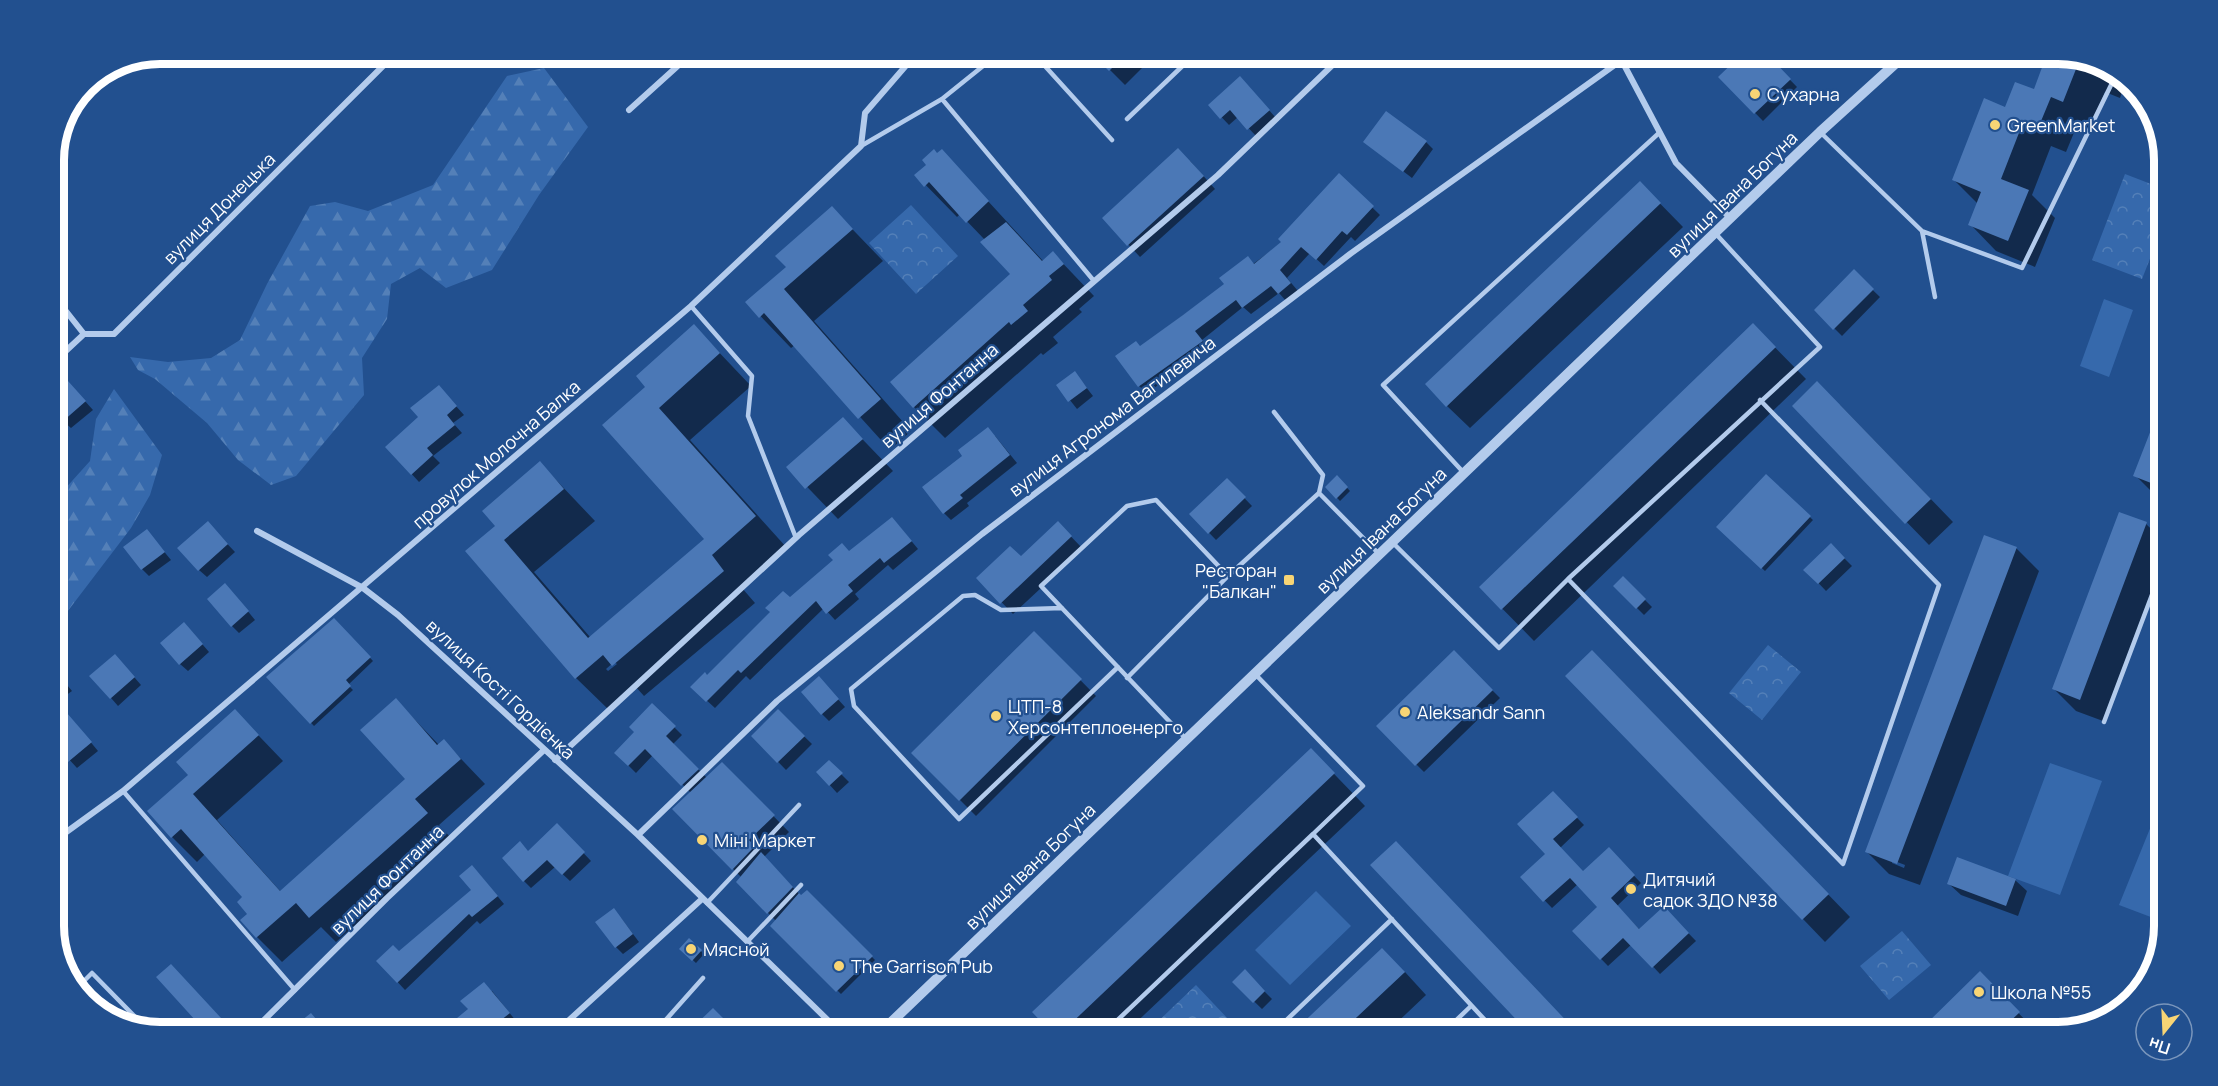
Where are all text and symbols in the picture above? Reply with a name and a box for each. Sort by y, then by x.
place label: Сухарна [1767,82,1840,106]
marker: Сухарна [1748,87,1762,101]
place label: GreenMarket [2007,113,2116,137]
marker: GreenMarket [1988,118,2002,132]
street label: вулиця Івана Богуна [1662,126,1802,262]
street label: вулиця Донецька [158,147,280,269]
street label: вулиця Агронома Вагилевича [1004,330,1220,502]
street label: вулиця Фонтанна [875,337,1003,453]
street label: провулок Молочна Балка [407,374,585,534]
street label: вулиця Івана Богуна [1311,462,1451,598]
place label: Ресторан "Балкан" [1195,558,1277,603]
marker: Ресторан "Балкан" [1282,573,1296,587]
street label: вулиця Кості Гордієнка [421,614,581,764]
place label: ЦТП-8 Херсонтеплоенерго [1008,694,1183,739]
place label: Aleksandr Sann [1417,700,1545,724]
marker: Aleksandr Sann [1398,705,1412,719]
marker: ЦТП-8 Херсонтеплоенерго [989,709,1003,723]
street label: вулиця Івана Богуна [960,798,1100,934]
street label: вулиця Фонтанна [325,819,449,939]
place label: Міні Маркет [714,828,816,852]
marker: Міні Маркет [695,833,709,847]
place label: Дитячий садок ЗДО №38 [1643,867,1778,912]
marker: Дитячий садок ЗДО №38 [1624,882,1638,896]
place label: Мясной [703,937,770,961]
marker: Мясной [684,942,698,956]
place label: The Garrison Pub [851,954,993,978]
marker: The Garrison Pub [832,959,846,973]
place label: Школа №55 [1991,980,2091,1004]
marker: Школа №55 [1972,985,1986,999]
north arrow [2134,1002,2194,1062]
text: Пн [2146,1032,2173,1060]

